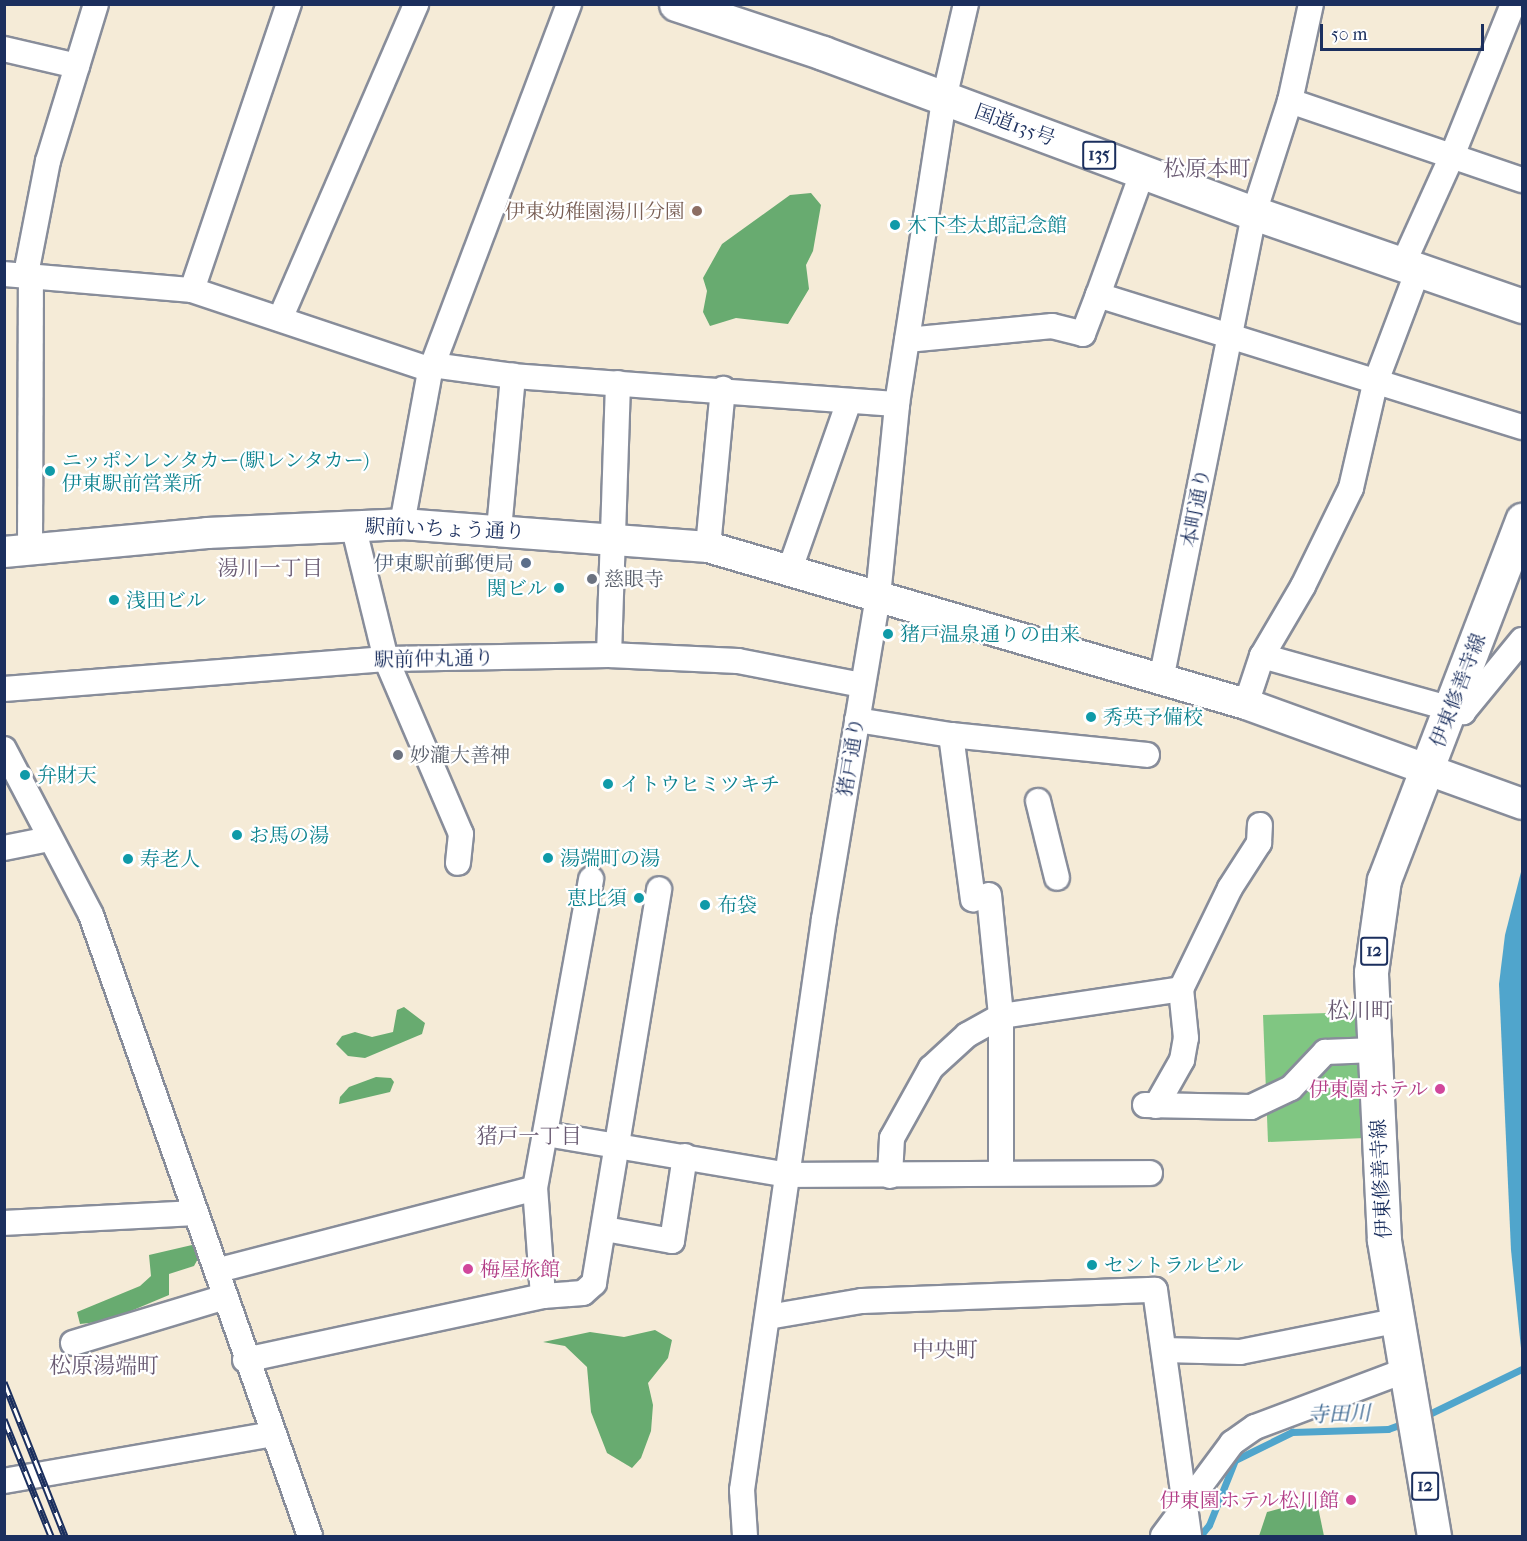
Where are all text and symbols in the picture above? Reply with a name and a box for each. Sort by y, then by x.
scale bar [1323,12,1486,50]
text: 50 m [1331,24,1367,45]
street label: 国道135号 [971,99,1059,151]
road number: 135 [1081,140,1117,170]
district label: 松原本町 [1163,157,1251,183]
place label: 伊東幼稚園湯川分園 [505,199,685,223]
marker: 伊東幼稚園湯川分園 [690,204,704,218]
place label: 木下杢太郎記念館 [907,213,1067,237]
marker: 木下杢太郎記念館 [888,218,902,232]
place label: ニッポンレンタカー(駅レンタカー) 伊東駅前営業所 [62,448,373,495]
marker: ニッポンレンタカー(駅レンタカー) 伊東駅前営業所 [43,464,57,478]
street label: 本町通り [1177,466,1215,550]
street label: 駅前いちょう通り [365,514,525,544]
place label: 伊東駅前郵便局 [374,551,514,575]
district label: 湯川一丁目 [218,555,322,581]
marker: 伊東駅前郵便局 [519,556,533,570]
place label: 慈眼寺 [604,567,664,591]
marker: 慈眼寺 [585,572,599,586]
place label: 関ビル [487,576,547,600]
marker: 関ビル [552,581,566,595]
place label: 浅田ビル [126,588,206,612]
marker: 浅田ビル [107,593,121,607]
place label: 猪戸温泉通りの由来 [900,622,1080,646]
marker: 猪戸温泉通りの由来 [881,627,895,641]
street label: 伊東修善寺線 [1425,630,1491,750]
street label: 駅前仲丸通り [374,646,494,672]
place label: 秀英予備校 [1103,705,1203,729]
marker: 秀英予備校 [1084,710,1098,724]
street label: 猪戸通り [833,716,869,798]
place label: 妙瀧大善神 [410,743,510,767]
marker: 妙瀧大善神 [391,748,405,762]
place label: 弁財天 [37,763,97,787]
marker: 弁財天 [18,768,32,782]
place label: イトウヒミツキチ [620,772,780,796]
marker: イトウヒミツキチ [601,777,615,791]
place label: お馬の湯 [249,823,329,847]
marker: お馬の湯 [230,828,244,842]
place label: 湯端町の湯 [560,846,660,870]
place label: 寿老人 [140,847,200,871]
marker: 湯端町の湯 [541,851,555,865]
marker: 寿老人 [121,852,135,866]
place label: 恵比須 [567,886,627,910]
marker: 恵比須 [632,891,646,905]
place label: 布袋 [717,893,757,917]
marker: 布袋 [698,898,712,912]
road number: 12 [1359,936,1389,966]
district label: 松川町 [1327,999,1393,1025]
place label: 伊東園ホテル [1308,1077,1428,1101]
marker: 伊東園ホテル [1433,1082,1447,1096]
street label: 伊東修善寺線 [1366,1118,1396,1240]
district label: 猪戸一丁目 [477,1123,581,1149]
place label: セントラルビル [1104,1253,1244,1277]
place label: 梅屋旅館 [480,1257,560,1281]
marker: セントラルビル [1085,1258,1099,1272]
marker: 梅屋旅館 [461,1262,475,1276]
district label: 中央町 [912,1338,978,1364]
district label: 松原湯端町 [49,1354,159,1380]
water label: 寺田川 [1307,1400,1371,1428]
road number: 12 [1410,1471,1440,1501]
place label: 伊東園ホテル松川館 [1159,1488,1339,1512]
marker: 伊東園ホテル松川館 [1344,1493,1358,1507]

